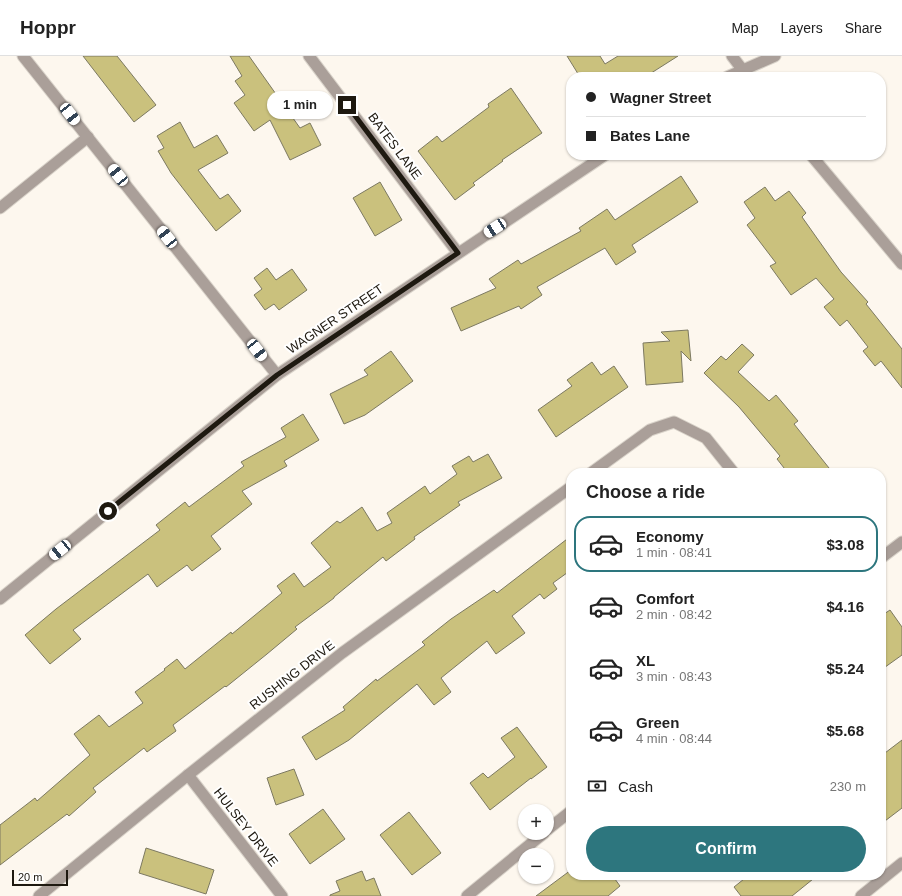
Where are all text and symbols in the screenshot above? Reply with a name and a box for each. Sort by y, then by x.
text: Hoppr [20,17,76,38]
text: Map [731,20,759,36]
text: Layers [781,20,823,36]
text: Share [845,20,882,36]
text: Wagner Street [610,89,711,106]
callout: 1 min [267,91,333,119]
route end [338,96,356,114]
text: 1 min [283,97,317,112]
car [58,101,82,127]
street label: BATES LANE [365,110,425,182]
text: Bates Lane [610,127,690,144]
car [106,162,130,188]
car [482,216,508,240]
car [155,224,179,250]
street label: WAGNER STREET [284,281,386,357]
car [245,337,269,363]
text: Choose a ride [586,482,705,502]
route start [99,502,117,520]
icon: car [588,526,624,562]
text: Economy [636,528,704,545]
text: $3.08 [826,536,864,553]
car [47,538,73,562]
text: 1 min · 08:41 [636,545,712,560]
icon: car [588,588,624,624]
text: Comfort [636,590,694,607]
text: $4.16 [826,598,864,615]
text: 2 min · 08:42 [636,607,712,622]
street label: RUSHING DRIVE [247,637,338,713]
icon: car [588,650,624,686]
text: XL [636,652,655,669]
text: $5.24 [826,660,864,677]
text: 3 min · 08:43 [636,669,712,684]
icon: car [588,712,624,748]
text: Green [636,714,679,731]
text: $5.68 [826,722,864,739]
text: 4 min · 08:44 [636,731,712,746]
icon: cash [586,775,608,797]
text: Cash [618,778,653,795]
text: 230 m [830,779,866,794]
street label: HULSEY DRIVE [211,785,281,869]
map controls [518,804,554,884]
button: + [518,804,554,840]
button: Confirm [586,826,866,872]
button: − [518,848,554,884]
scale bar [12,868,68,887]
text: 20 m [18,871,42,883]

